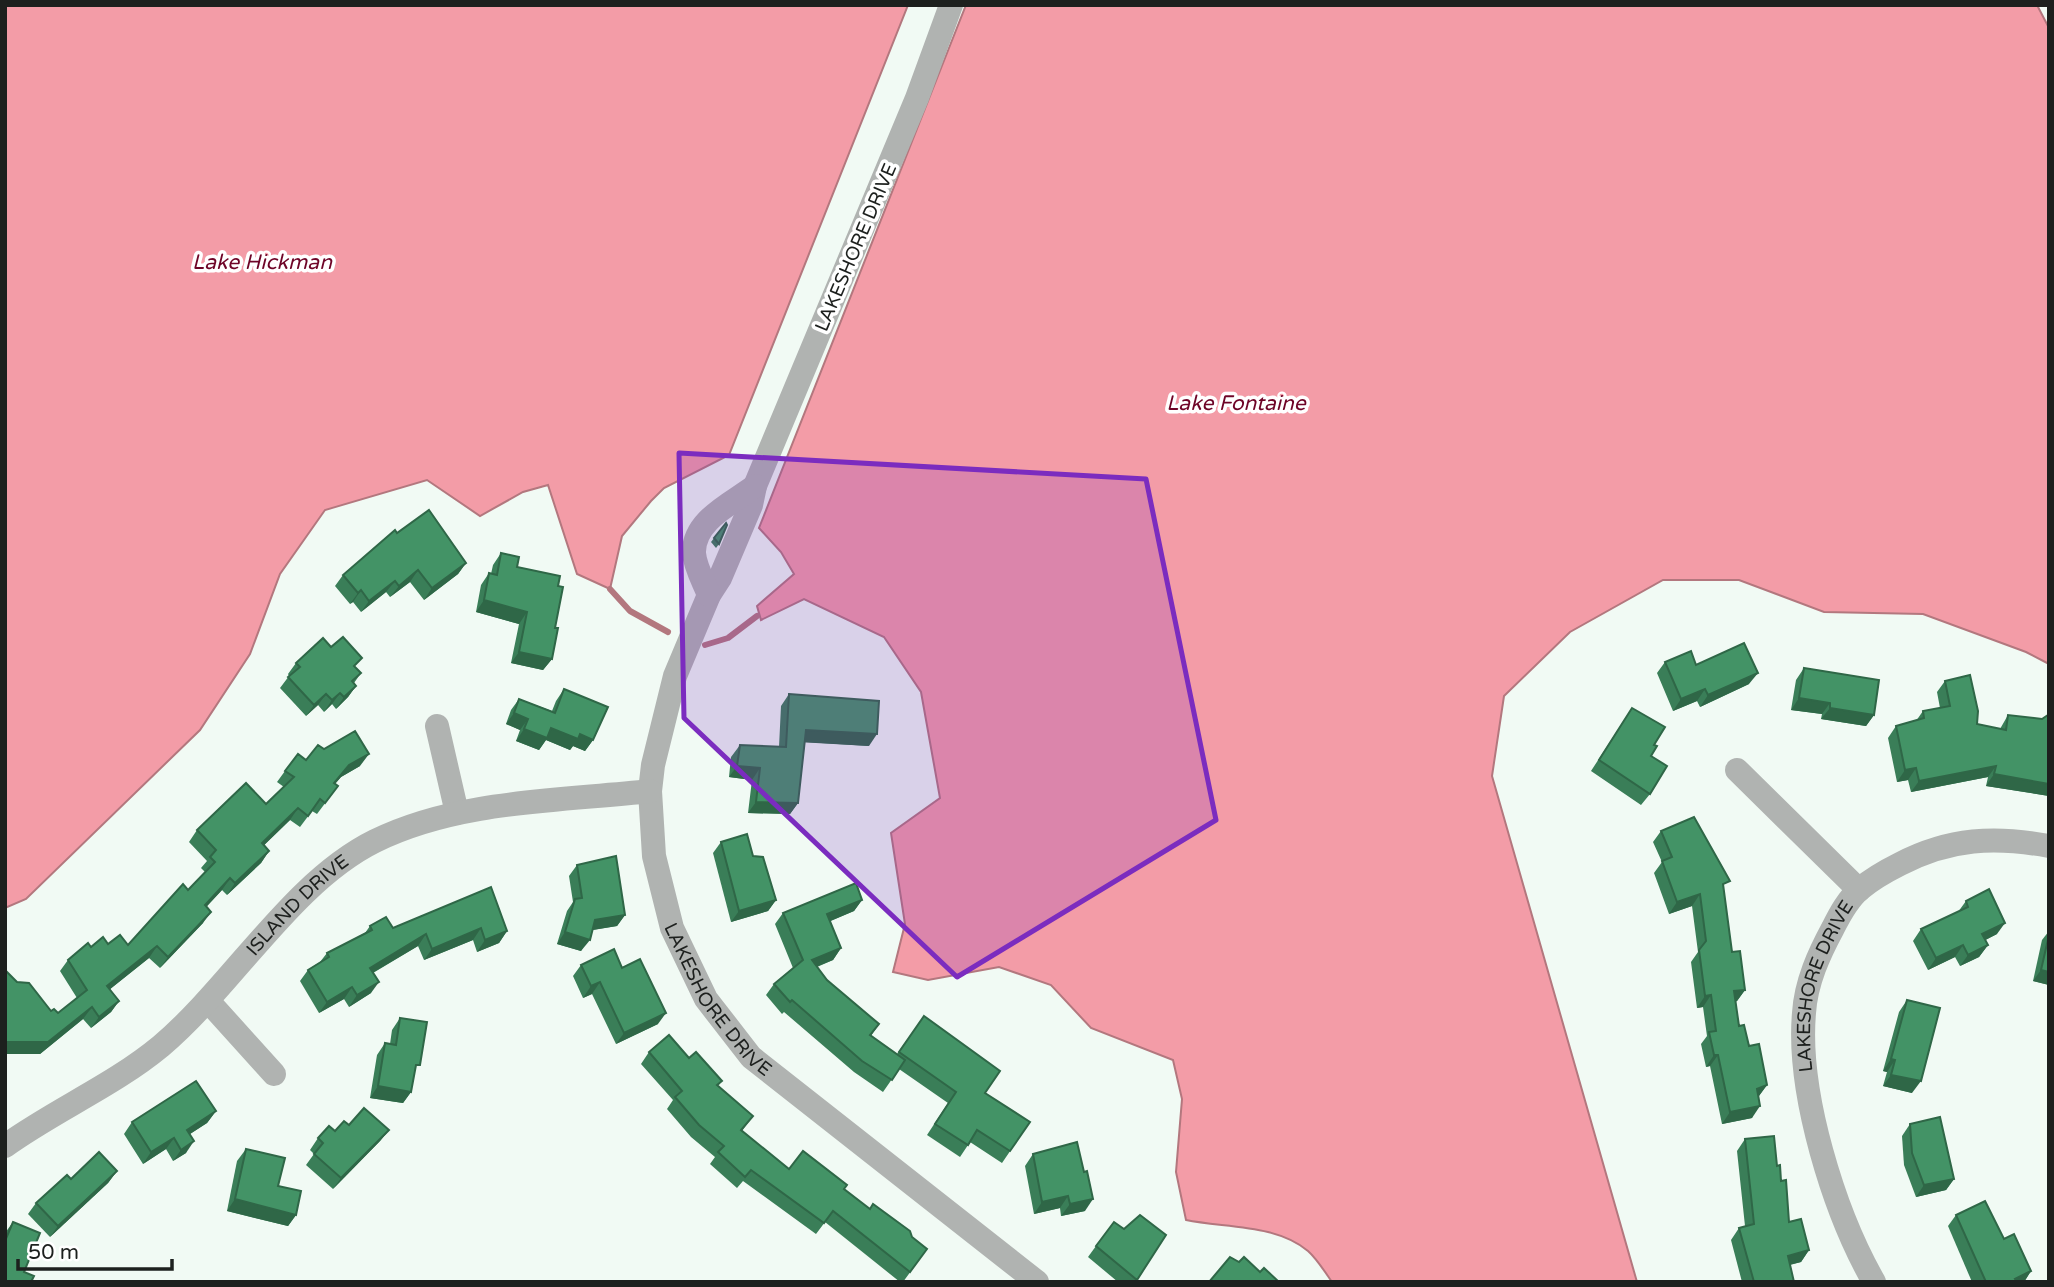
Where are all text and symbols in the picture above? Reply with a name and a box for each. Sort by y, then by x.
street label: LAKESHORE DRIVE [811,160,901,335]
water label: Lake Hickman [192,250,333,275]
water label: Lake Fontaine [1166,391,1307,416]
street label: ISLAND DRIVE [242,850,353,960]
street label: LAKESHORE DRIVE [1793,896,1858,1073]
street label: LAKESHORE DRIVE [659,919,776,1081]
scale bar [18,1228,172,1272]
text: 50 m [28,1240,79,1265]

